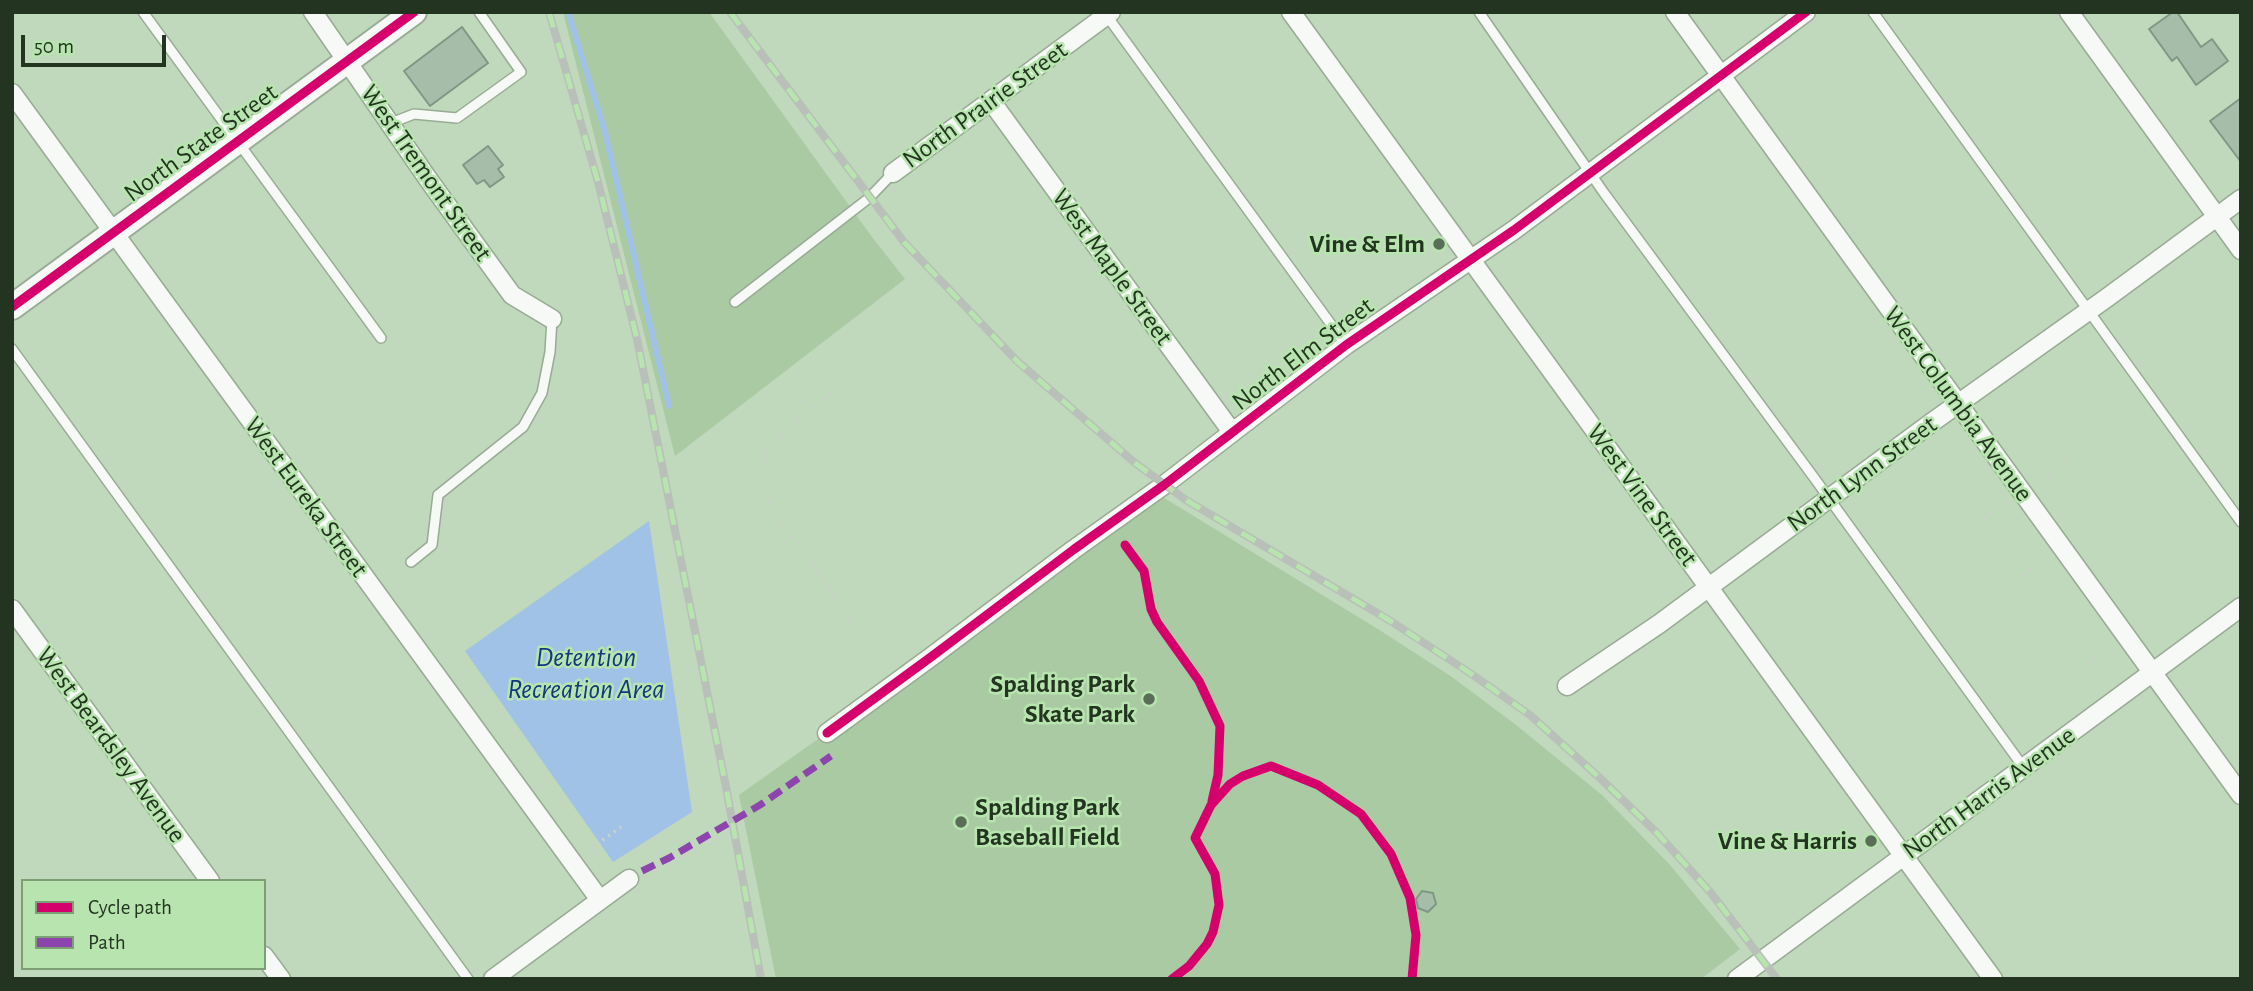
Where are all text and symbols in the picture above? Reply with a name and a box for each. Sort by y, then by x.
scale bar [24,21,170,65]
street label: North Prairie Street [897,35,1073,175]
text: 50 m [34,36,74,57]
street label: North State Street [118,77,284,209]
street label: West Tremont Street [354,79,498,267]
street label: West Maple Street [1045,183,1179,351]
place label: Vine & Elm [1309,228,1425,260]
marker: Vine & Elm [1431,236,1447,252]
street label: North Elm Street [1226,291,1380,417]
street label: West Columbia Avenue [1877,300,2039,508]
street label: North Lynn Street [1781,409,1943,539]
street label: West Eureka Street [237,411,375,583]
street label: West Vine Street [1580,418,1704,572]
street label: West Beardsley Avenue [29,641,193,849]
water label: Detention Recreation Area [507,641,665,707]
place label: Spalding Park Skate Park [990,668,1135,730]
marker: Spalding Park Skate Park [1141,691,1157,707]
street label: North Harris Avenue [1896,720,2082,866]
place label: Spalding Park Baseball Field [975,791,1120,852]
marker: Spalding Park Baseball Field [953,814,969,830]
place label: Vine & Harris [1718,825,1857,857]
marker: Vine & Harris [1863,833,1879,849]
legend [21,879,266,970]
text: Cycle path [88,897,172,918]
text: Path [88,932,126,953]

